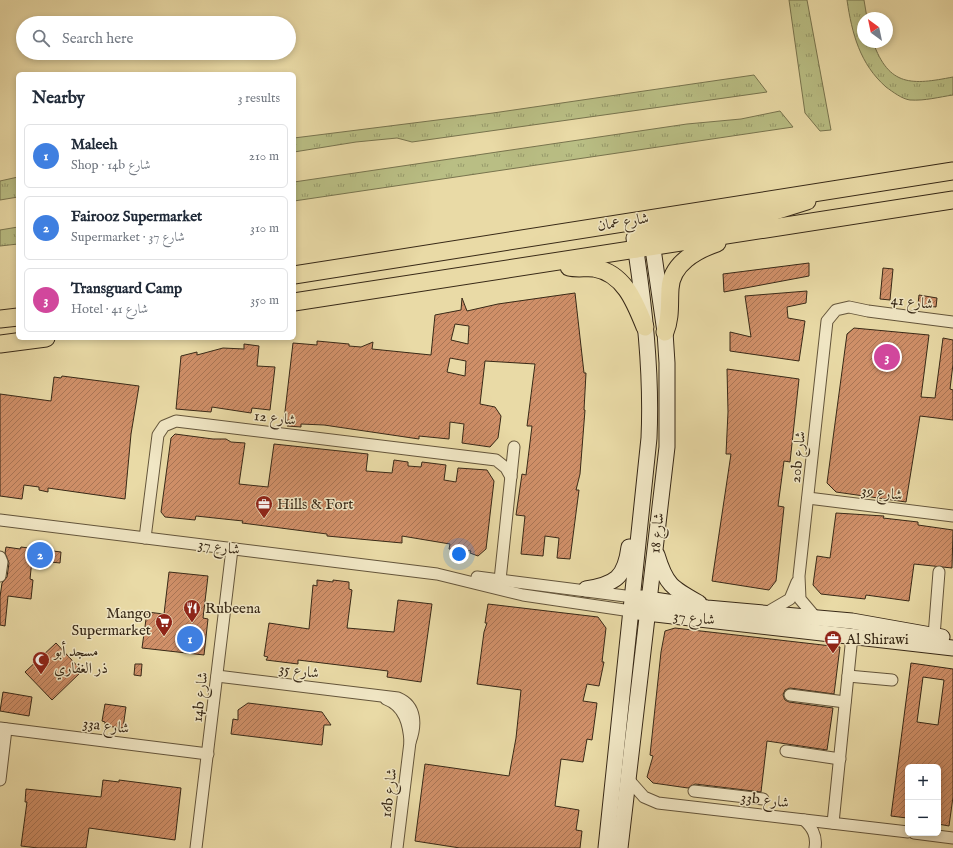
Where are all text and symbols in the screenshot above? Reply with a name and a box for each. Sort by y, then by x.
north arrow [857,12,893,48]
search box [16,16,296,60]
icon: search [30,27,52,49]
text: Search here [62,29,133,48]
text: Nearby [32,88,85,109]
text: 3 results [238,90,280,107]
text: Maleeh [71,135,117,154]
text: 1 [44,148,48,165]
text: 210 m [249,148,279,165]
text: Shop · 14b شارع [71,157,151,174]
text: Fairooz Supermarket [71,207,202,226]
street label: شارع عمان [596,209,651,238]
text: 2 [43,220,49,237]
text: 310 m [250,220,279,237]
text: Supermarket · شارع 37 [71,229,185,246]
text: Transguard Camp [71,279,182,298]
street label: شارع 41 [889,290,934,317]
text: 3 [44,292,48,309]
text: 350 m [250,292,279,309]
text: Hotel · شارع 41 [71,301,148,318]
pin: 3 [874,342,900,372]
street label: شارع 12 [253,406,297,433]
street label: 20b شارع [786,430,813,484]
street label: شارع 39 [860,481,904,508]
office icon: Hills & Fort [254,494,274,519]
place label: Hills & Fort [277,495,353,514]
street label: شارع 18 [645,512,672,555]
street label: شارع 37 [196,535,241,562]
pin: 2 [27,540,53,570]
your location [449,544,469,564]
restaurant icon: Rubeena [182,598,202,623]
place label: Rubeena [205,599,261,618]
place label: Mango Supermarket [72,604,151,640]
street label: شارع 37 [672,606,716,633]
supermarket icon: Mango Supermarket [154,612,174,637]
pin: 1 [177,624,203,654]
office icon: Al Shirawi [823,629,843,654]
place label: Al Shirawi [845,630,909,649]
place label: مسجد أبو ذر الغفاري [52,640,108,680]
mosque icon: مسجد أبو ذر الغفاري [31,650,51,675]
street label: شارع 35 [277,659,320,686]
street label: 14b شارع [188,671,215,723]
street label: 33a شارع [81,714,130,741]
map controls [905,764,941,836]
button: + [905,764,941,800]
street label: 16b شارع [377,767,404,819]
street label: 33b شارع [739,788,790,815]
button: − [905,800,941,836]

